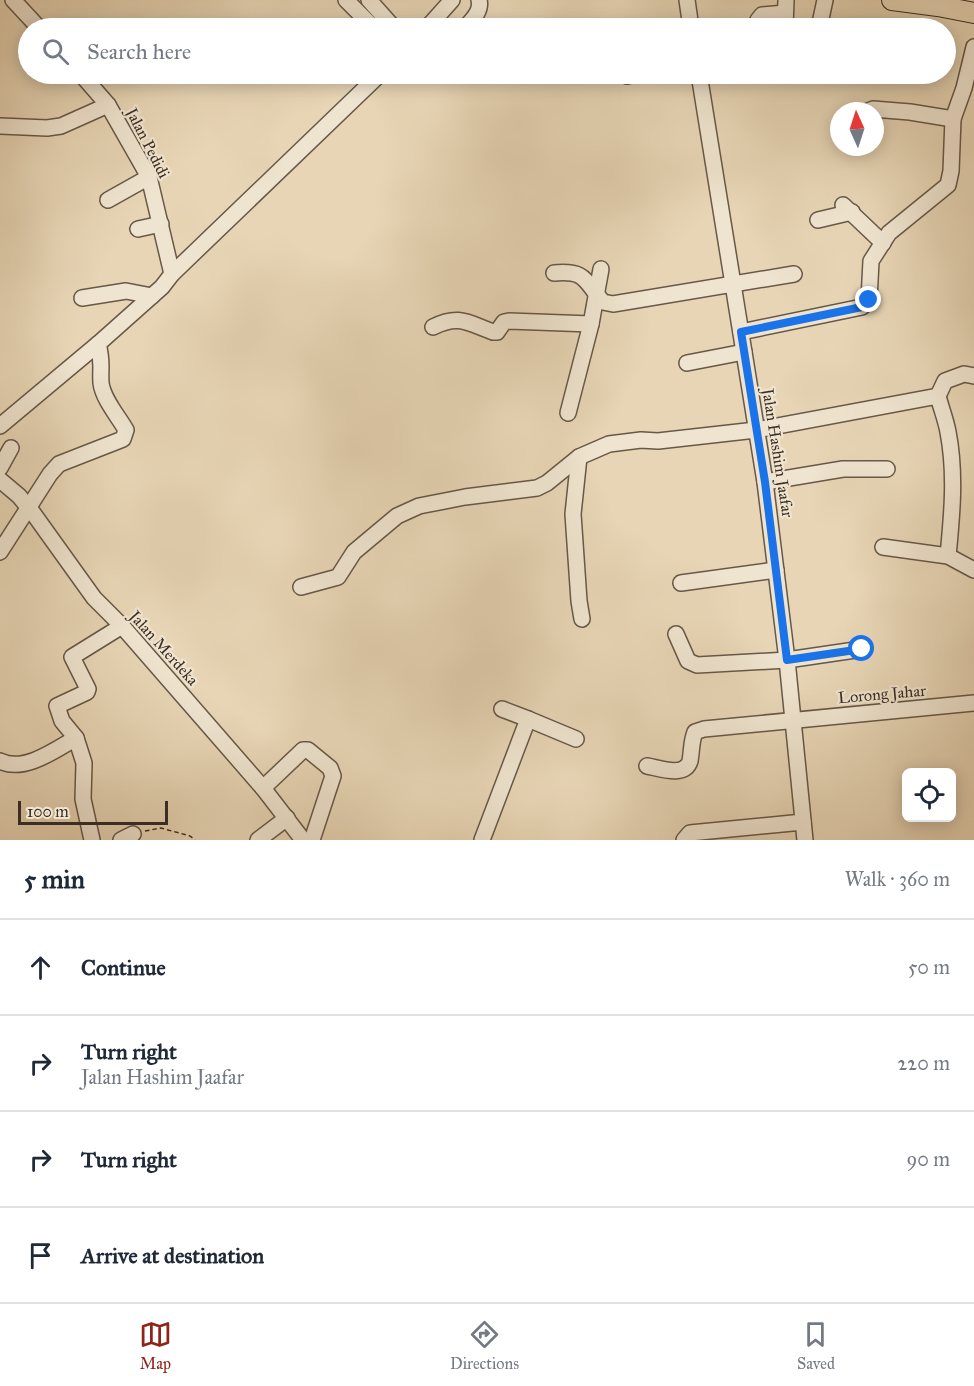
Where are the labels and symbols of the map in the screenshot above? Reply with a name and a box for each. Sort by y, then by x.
north arrow [830,102,884,156]
street label: Jalan Pedidi [120,103,174,182]
route end [855,286,881,312]
street label: Jalan Hashim Jaafar [757,385,798,519]
street label: Jalan Merdeka [123,605,203,690]
route start [848,635,874,661]
street label: Lorong Jahar [837,681,927,708]
scale bar [18,798,168,826]

